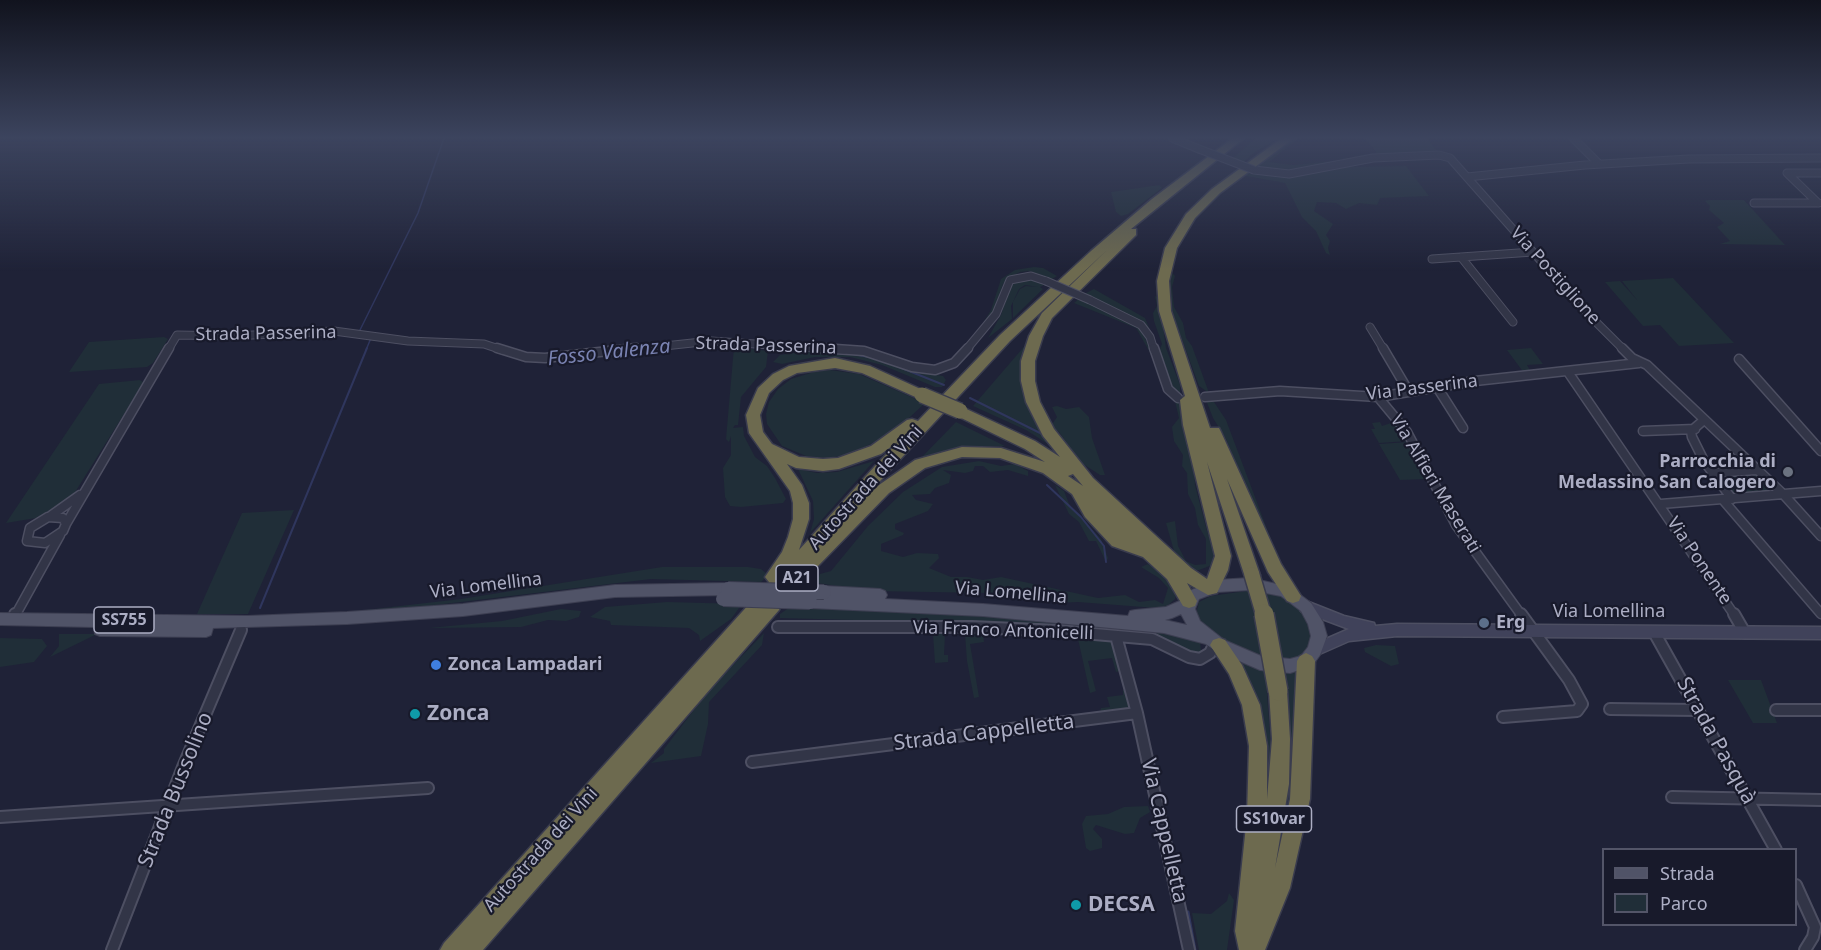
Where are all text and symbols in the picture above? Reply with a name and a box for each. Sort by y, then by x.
street label: Via Postiglione [1505,223,1605,329]
street label: Strada Passerina [195,322,337,346]
street label: Strada Passerina [695,333,837,359]
water label: Fosso Valenza [546,335,672,371]
street label: Via Passerina [1365,370,1479,406]
street label: Via Alfieri Maserati [1385,411,1485,557]
street label: Autostrada dei Vini [804,421,928,555]
place label: Parrocchia di Medassino San Calogero [1558,451,1776,494]
marker: Parrocchia di Medassino San Calogero [1781,465,1795,479]
street label: Via Ponente [1662,513,1736,609]
road number: A21 [776,565,818,591]
street label: Via Lomellina [429,568,543,604]
street label: Via Lomellina [954,577,1068,609]
street label: Via Lomellina [1553,601,1665,623]
road number: SS755 [94,607,154,633]
place label: Erg [1496,612,1525,634]
marker: Erg [1477,616,1491,630]
street label: Via Franco Antonicelli [912,617,1094,645]
place label: Zonca Lampadari [448,654,602,676]
marker: Zonca Lampadari [429,658,443,672]
street label: Strada Pasquà [1671,673,1761,809]
place label: Zonca [427,701,489,727]
marker: Zonca [408,707,422,721]
street label: Strada Bussolino [133,709,219,871]
street label: Strada Cappelletta [892,709,1076,757]
street label: Via Cappelletta [1135,756,1193,906]
street label: Autostrada dei Vini [479,783,603,917]
road number: SS10var [1236,806,1312,832]
legend [1602,848,1797,926]
text: Strada [1660,861,1715,885]
text: Parco [1660,891,1708,915]
place label: DECSA [1088,892,1155,918]
marker: DECSA [1069,898,1083,912]

